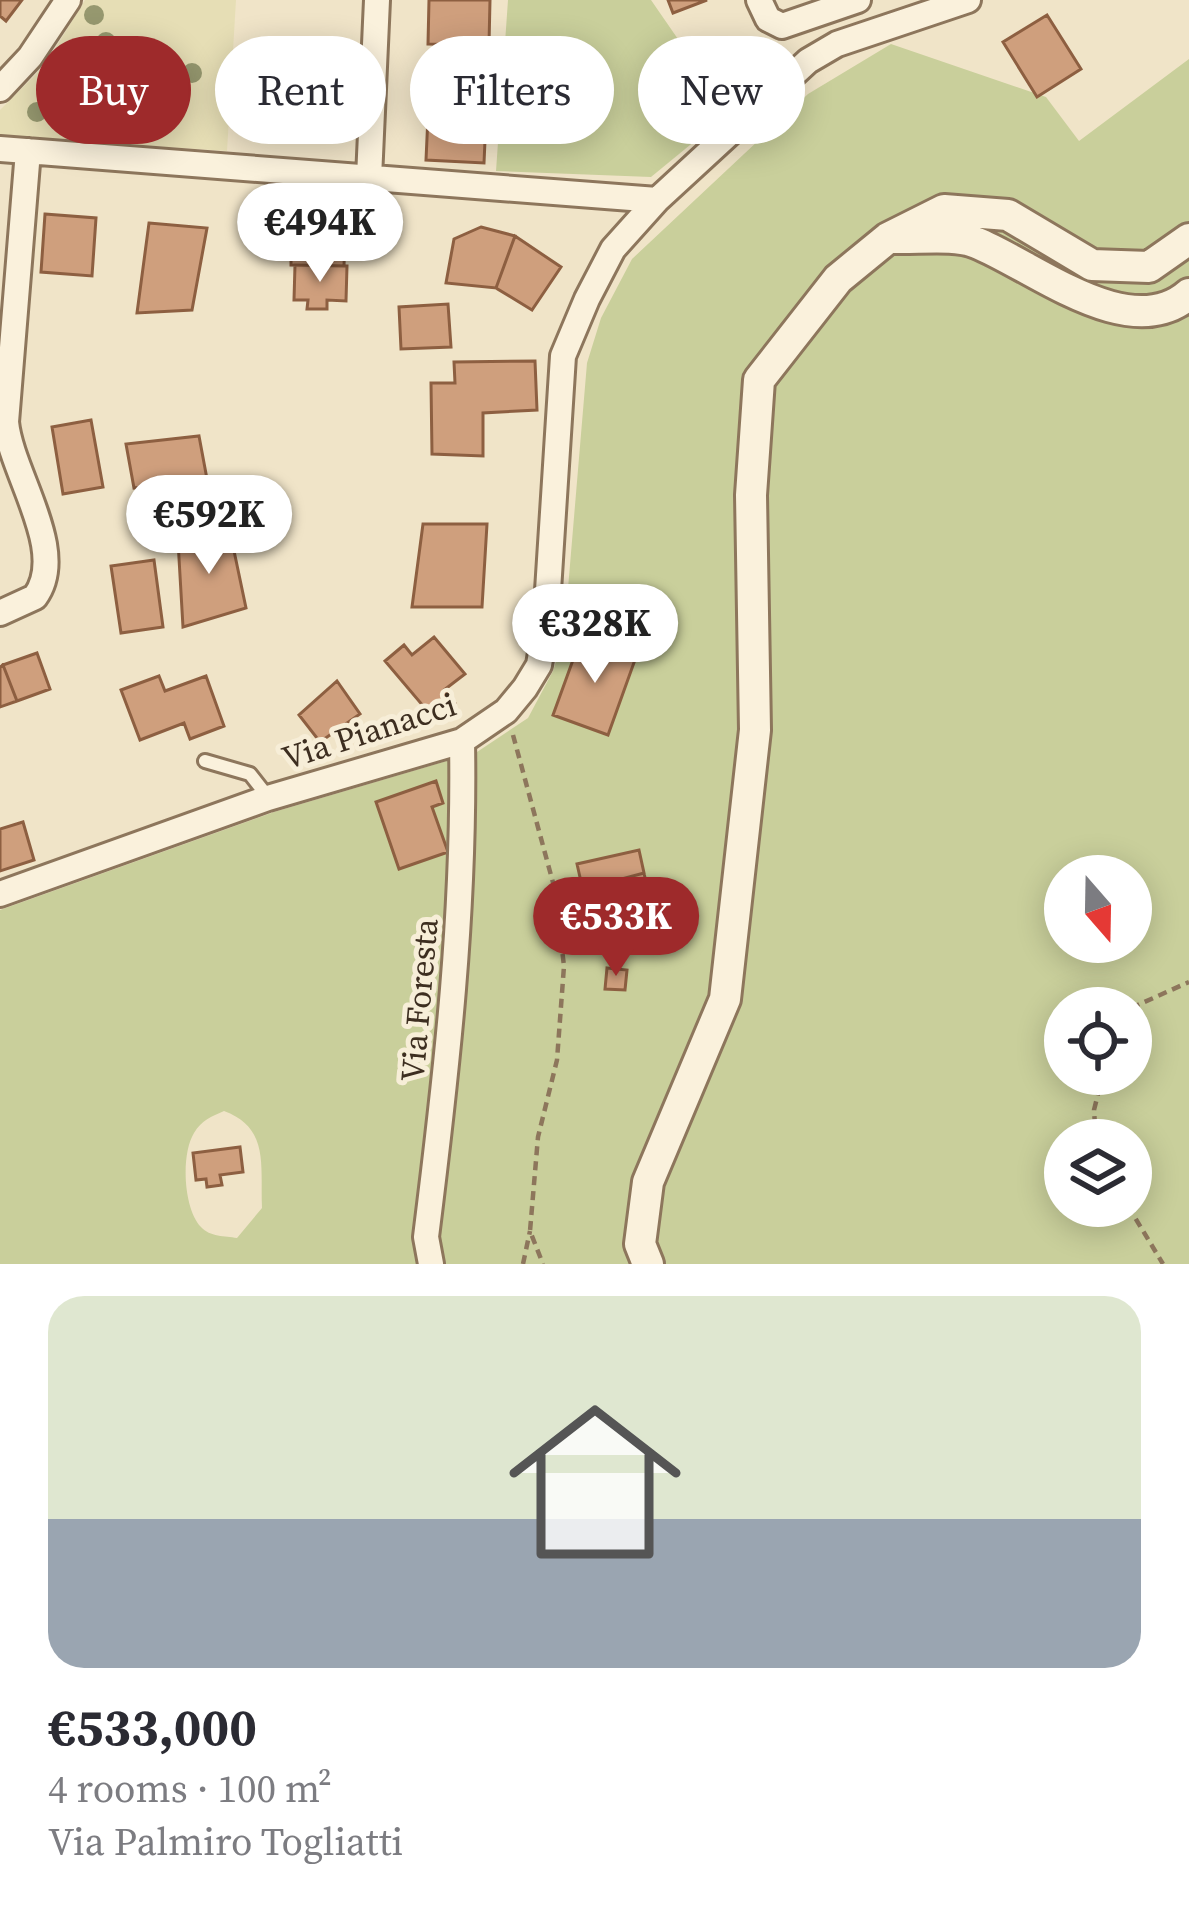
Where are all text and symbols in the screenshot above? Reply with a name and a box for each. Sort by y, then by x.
chip: Buy [36,36,191,144]
chip: Rent [215,36,386,144]
chip: Filters [410,36,614,144]
chip: New [638,36,805,144]
pin: €494K [236,183,404,285]
text: €494K [264,195,376,248]
pin: €592K [125,475,293,577]
text: €592K [153,487,265,540]
pin: €328K [511,584,679,686]
text: €328K [539,596,651,649]
street label: Via Pianacci [276,682,462,780]
north arrow [1044,855,1152,963]
map controls [1044,855,1152,1227]
pin: €533K [532,877,700,979]
text: €533K [560,889,672,942]
street label: Via Foresta [389,916,449,1084]
button: locate [1044,987,1152,1095]
button: layers [1044,1119,1152,1227]
icon: home [487,1374,703,1590]
text: €533,000 [48,1692,257,1762]
text: 4 rooms · 100 m² [48,1762,332,1815]
text: Via Palmiro Togliatti [48,1815,403,1868]

